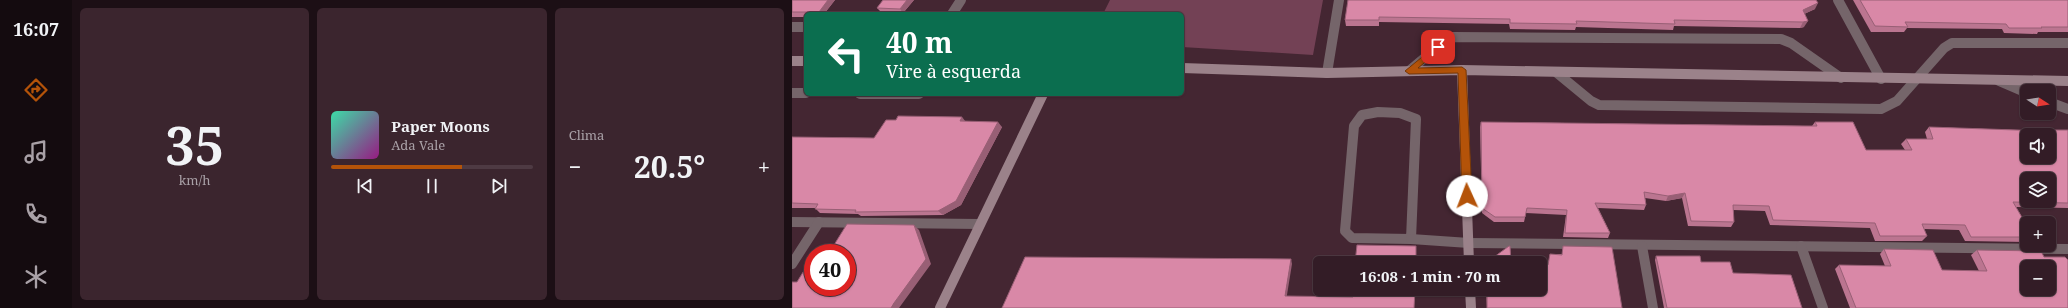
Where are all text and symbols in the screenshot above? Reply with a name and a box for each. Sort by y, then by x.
text: 16:07 [13,17,59,41]
text: 40 m [886,23,953,61]
icon: left [820,28,872,80]
pin [1421,30,1455,64]
icon: arrive [1427,36,1449,58]
text: Vire à esquerda [886,59,1021,83]
icon: directions [22,76,50,104]
north arrow [2020,84,2056,120]
map controls [2020,84,2056,296]
text: 35 [165,109,224,180]
text: Paper Moons [391,116,490,136]
text: Clima [569,126,604,144]
button: sound [2020,128,2056,164]
text: Ada Vale [391,136,445,154]
icon: music [22,138,50,166]
text: 20.5° [634,146,705,187]
text: − [569,151,581,181]
text: + [758,151,770,181]
text: km/h [179,171,211,189]
button: layers [2020,172,2056,208]
icon: previous [354,175,376,197]
icon: pause [421,175,443,197]
icon: next [488,175,510,197]
position arrow [1446,175,1488,217]
icon: phone [22,200,50,228]
button: + [2020,216,2056,252]
speed limit sign: 40 [804,244,856,296]
button: − [2020,260,2056,296]
icon: climate [22,263,50,291]
text: 16:08 · 1 min · 70 m [1360,266,1500,286]

